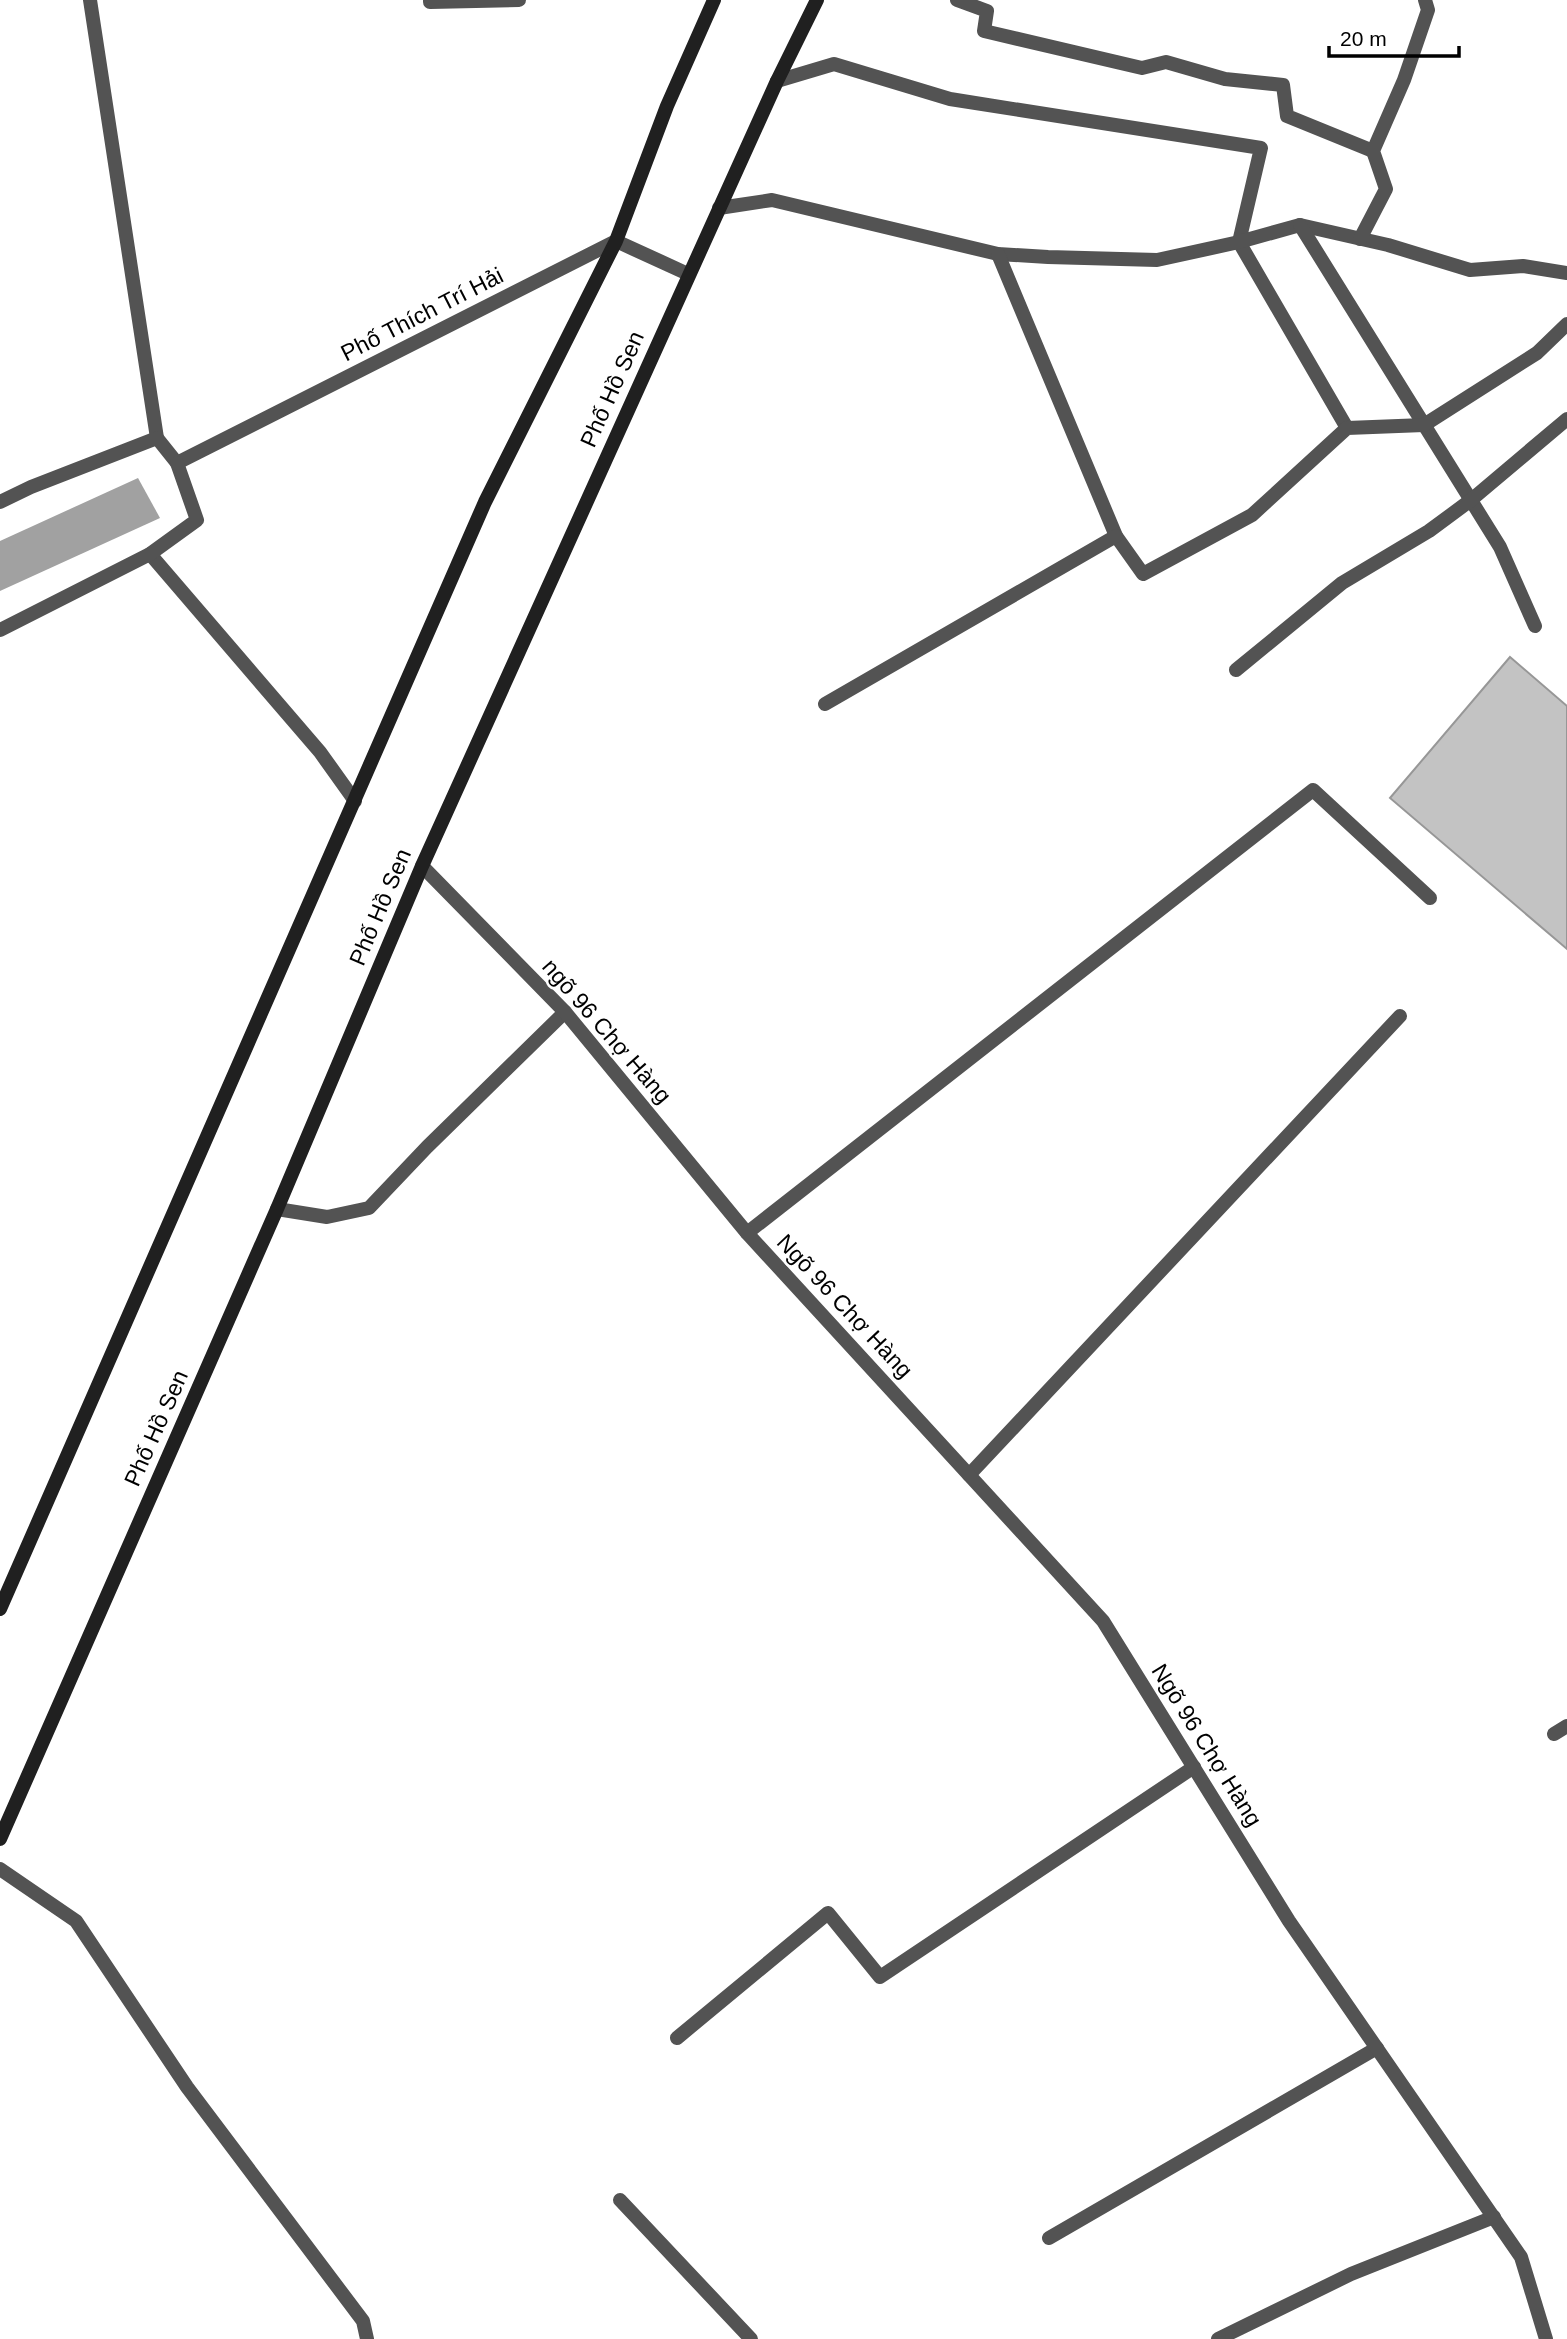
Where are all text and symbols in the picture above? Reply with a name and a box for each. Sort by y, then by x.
scale bar [1329,14,1458,58]
text: 20 m [1340,27,1387,50]
street label: Phố Thích Trí Hải [337,262,507,366]
street label: Phố Hồ Sen [575,327,649,451]
street label: Phố Hồ Sen [344,845,416,969]
street label: ngõ 96 Chợ Hàng [537,954,677,1108]
street label: Ngõ 96 Chợ Hàng [772,1229,918,1383]
street label: Phố Hồ Sen [119,1366,193,1490]
street label: Ngõ 96 Chợ Hàng [1147,1659,1267,1831]

